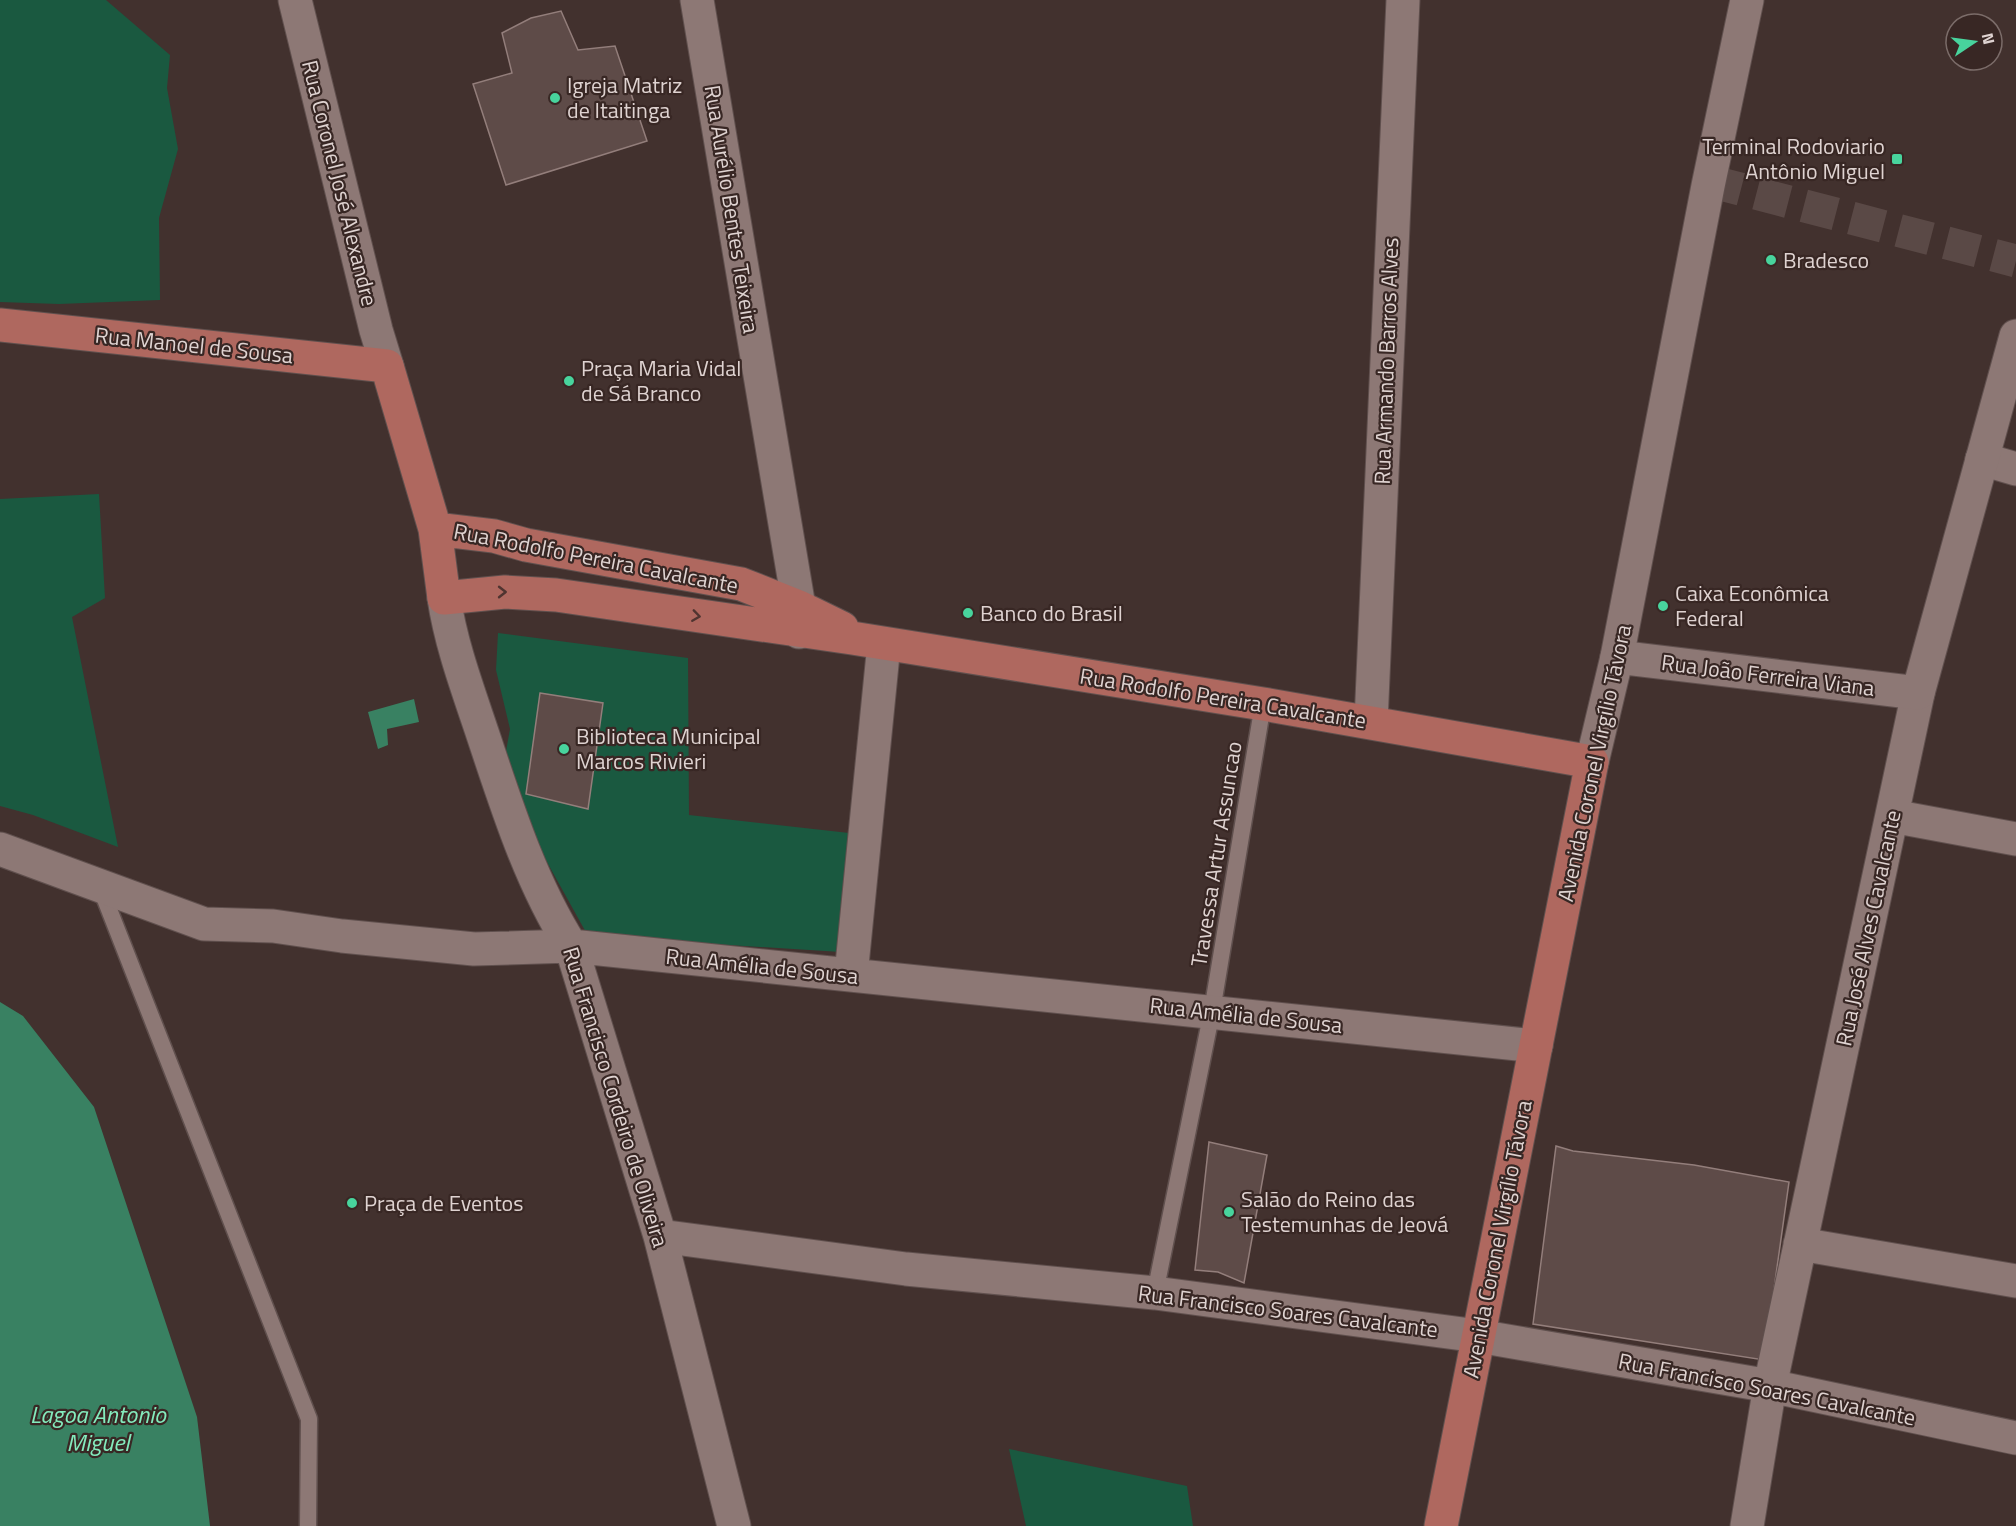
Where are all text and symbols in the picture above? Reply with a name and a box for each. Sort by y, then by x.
north arrow [1944,12,2004,72]
text: N [1976,31,2002,47]
street label: Rua Coronel José Alexandre [293,56,387,310]
place label: Igreja Matriz de Itaitinga [567,68,682,127]
street label: Rua Aurélio Bentes Teixeira [696,83,768,335]
marker: Igreja Matriz de Itaitinga [548,91,562,105]
place label: Terminal Rodoviario Antônio Miguel [1702,129,1885,188]
marker: Terminal Rodoviario Antônio Miguel [1890,152,1904,166]
street label: Rua Armando Barros Alves [1365,237,1407,485]
place label: Bradesco [1783,243,1869,277]
marker: Bradesco [1764,253,1778,267]
street label: Rua Manoel de Sousa [93,318,295,372]
place label: Praça Maria Vidal de Sá Branco [581,351,741,410]
marker: Praça Maria Vidal de Sá Branco [562,374,576,388]
street label: Rua Rodolfo Pereira Cavalcante [451,514,741,602]
place label: Caixa Econômica Federal [1675,576,1829,635]
one-way arrow [498,586,507,598]
place label: Banco do Brasil [980,596,1123,630]
marker: Caixa Econômica Federal [1656,599,1670,613]
marker: Banco do Brasil [961,606,975,620]
one-way arrow [691,610,700,622]
street label: Avenida Coronel Virgílio Távora [1548,621,1640,905]
street label: Rua João Ferreira Viana [1659,645,1877,705]
street label: Rua Rodolfo Pereira Cavalcante [1077,659,1369,737]
place label: Biblioteca Municipal Marcos Rivieri [576,719,761,778]
street label: Travessa Artur Assuncao [1181,739,1251,969]
marker: Biblioteca Municipal Marcos Rivieri [557,742,571,756]
street label: Rua José Alves Cavalcante [1826,807,1910,1049]
street label: Rua Amélia de Sousa [664,939,860,993]
street label: Rua Francisco Cordeiro de Oliveira [554,943,678,1251]
street label: Rua Amélia de Sousa [1148,988,1344,1042]
street label: Avenida Coronel Virgílio Távora [1453,1097,1541,1381]
place label: Salão do Reino das Testemunhas de Jeová [1241,1182,1448,1241]
place label: Praça de Eventos [364,1186,523,1220]
marker: Praça de Eventos [345,1196,359,1210]
marker: Salão do Reino das Testemunhas de Jeová [1222,1205,1236,1219]
street label: Rua Francisco Soares Cavalcante [1136,1276,1440,1346]
street label: Rua Francisco Soares Cavalcante [1616,1344,1918,1434]
water label: Lagoa Antonio Miguel [30,1396,167,1460]

